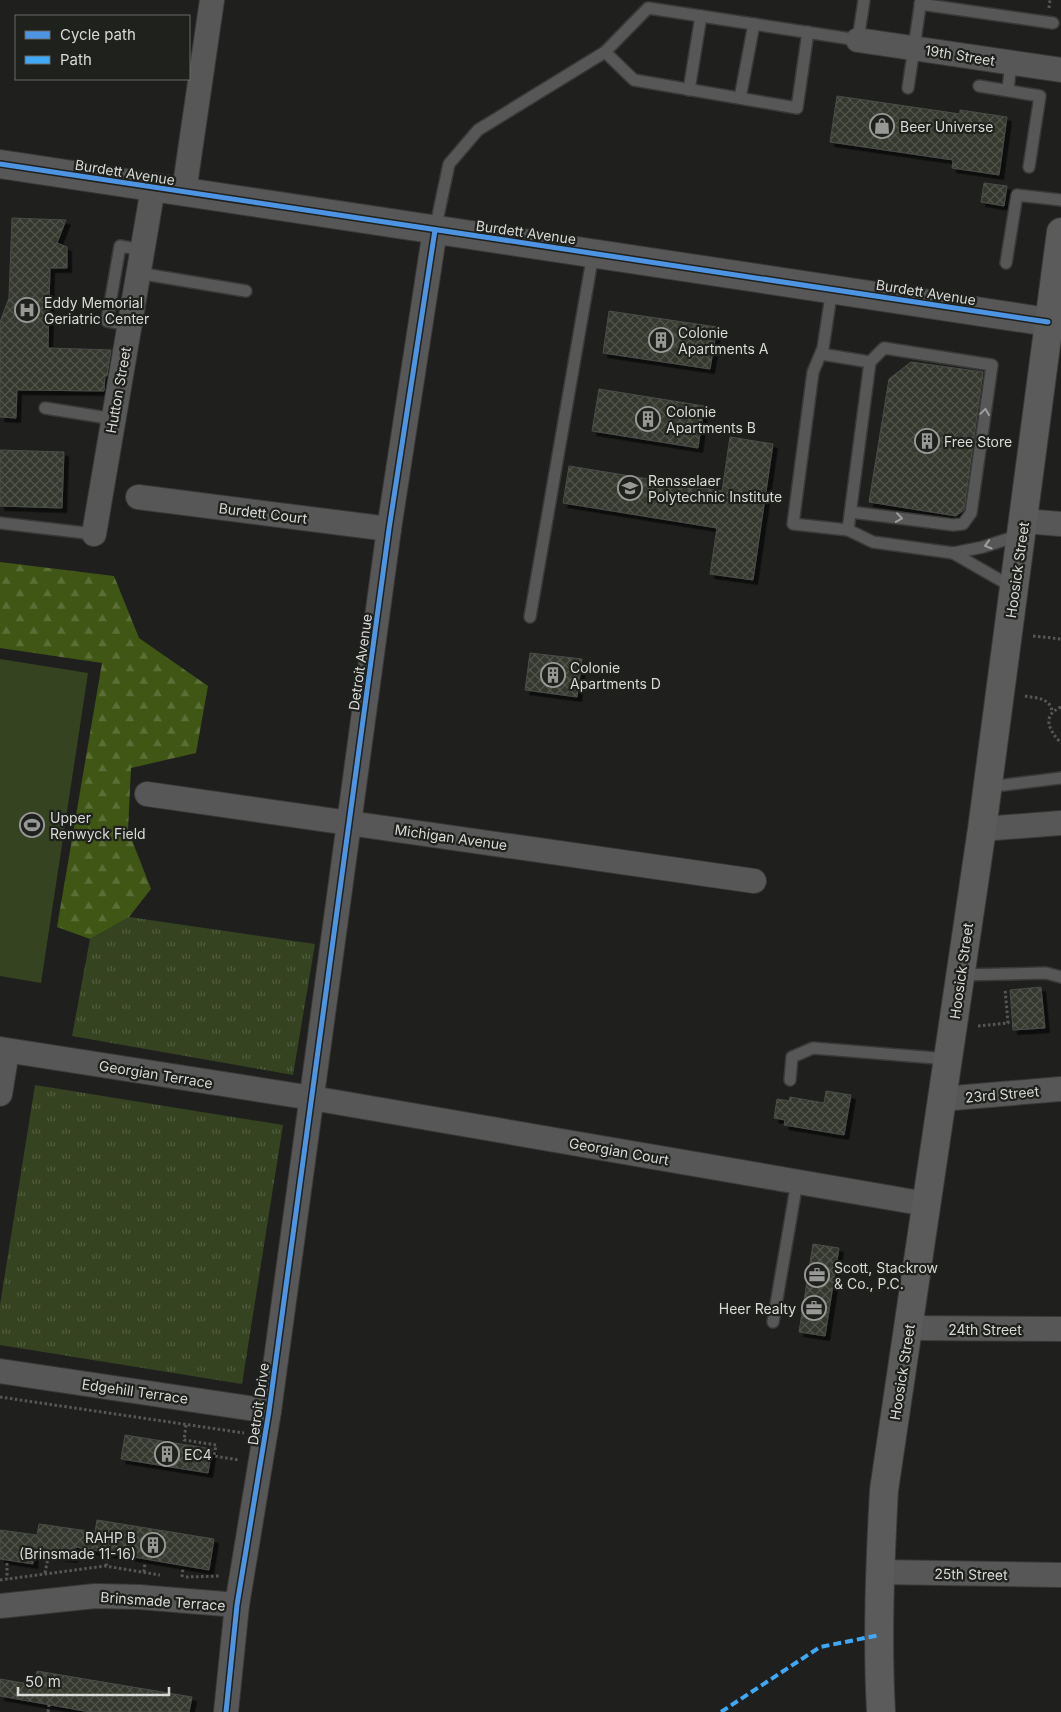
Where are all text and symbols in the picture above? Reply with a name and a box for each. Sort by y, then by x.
legend [15,15,190,80]
text: Cycle path [60,25,136,44]
street label: 19th Street [924,41,997,69]
text: Path [60,50,92,69]
shop icon: Beer Universe [869,113,895,139]
place label: Beer Universe [900,118,993,135]
street label: Burdett Avenue [74,156,176,188]
street label: Burdett Avenue [475,217,577,247]
street label: Burdett Avenue [875,276,977,308]
place label: Eddy Memorial Geriatric Center [44,294,149,327]
hospital icon: Eddy Memorial Geriatric Center [14,297,40,323]
place label: Colonie Apartments A [678,324,769,357]
building icon: Colonie Apartments A [648,327,674,353]
street label: Hutton Street [102,345,134,435]
place label: Colonie Apartments B [666,403,756,436]
building icon: Colonie Apartments B [635,406,661,432]
one-way arrow [980,408,990,416]
building icon: Free Store [914,428,940,454]
place label: Free Store [944,433,1012,450]
place label: Rensselaer Polytechnic Institute [648,472,782,505]
school or university icon: Rensselaer Polytechnic Institute [617,475,643,501]
street label: Burdett Court [218,499,309,527]
one-way arrow [895,512,903,523]
street label: Hoosick Street [1002,520,1032,619]
one-way arrow [985,540,993,550]
street label: Detroit Avenue [345,613,375,711]
place label: Colonie Apartments D [570,659,661,692]
building icon: Colonie Apartments D [540,662,566,688]
place label: Upper Renwyck Field [50,809,146,842]
sports icon: Upper Renwyck Field [19,812,45,838]
street label: Michigan Avenue [394,821,508,853]
street label: Hoosick Street [946,921,976,1020]
street label: Georgian Terrace [98,1057,214,1091]
street label: 23rd Street [964,1082,1040,1106]
street label: Georgian Court [568,1134,671,1168]
place label: Scott, Stackrow & Co., P.C. [834,1259,938,1292]
office icon: Scott, Stackrow & Co., P.C. [804,1262,830,1288]
office icon: Heer Realty [801,1295,827,1321]
place label: Heer Realty [719,1300,796,1317]
street label: 24th Street [948,1321,1022,1338]
street label: Hoosick Street [886,1322,918,1421]
street label: Detroit Drive [244,1362,272,1446]
street label: Edgehill Terrace [81,1375,189,1407]
building icon: EC4 [154,1441,180,1467]
place label: EC4 [184,1446,212,1463]
place label: RAHP B (Brinsmade 11-16) [19,1529,136,1562]
building icon: RAHP B (Brinsmade 11-16) [140,1532,166,1558]
street label: 25th Street [934,1565,1008,1583]
street label: Brinsmade Terrace [100,1588,226,1614]
scale bar [18,1664,169,1696]
text: 50 m [25,1672,61,1691]

